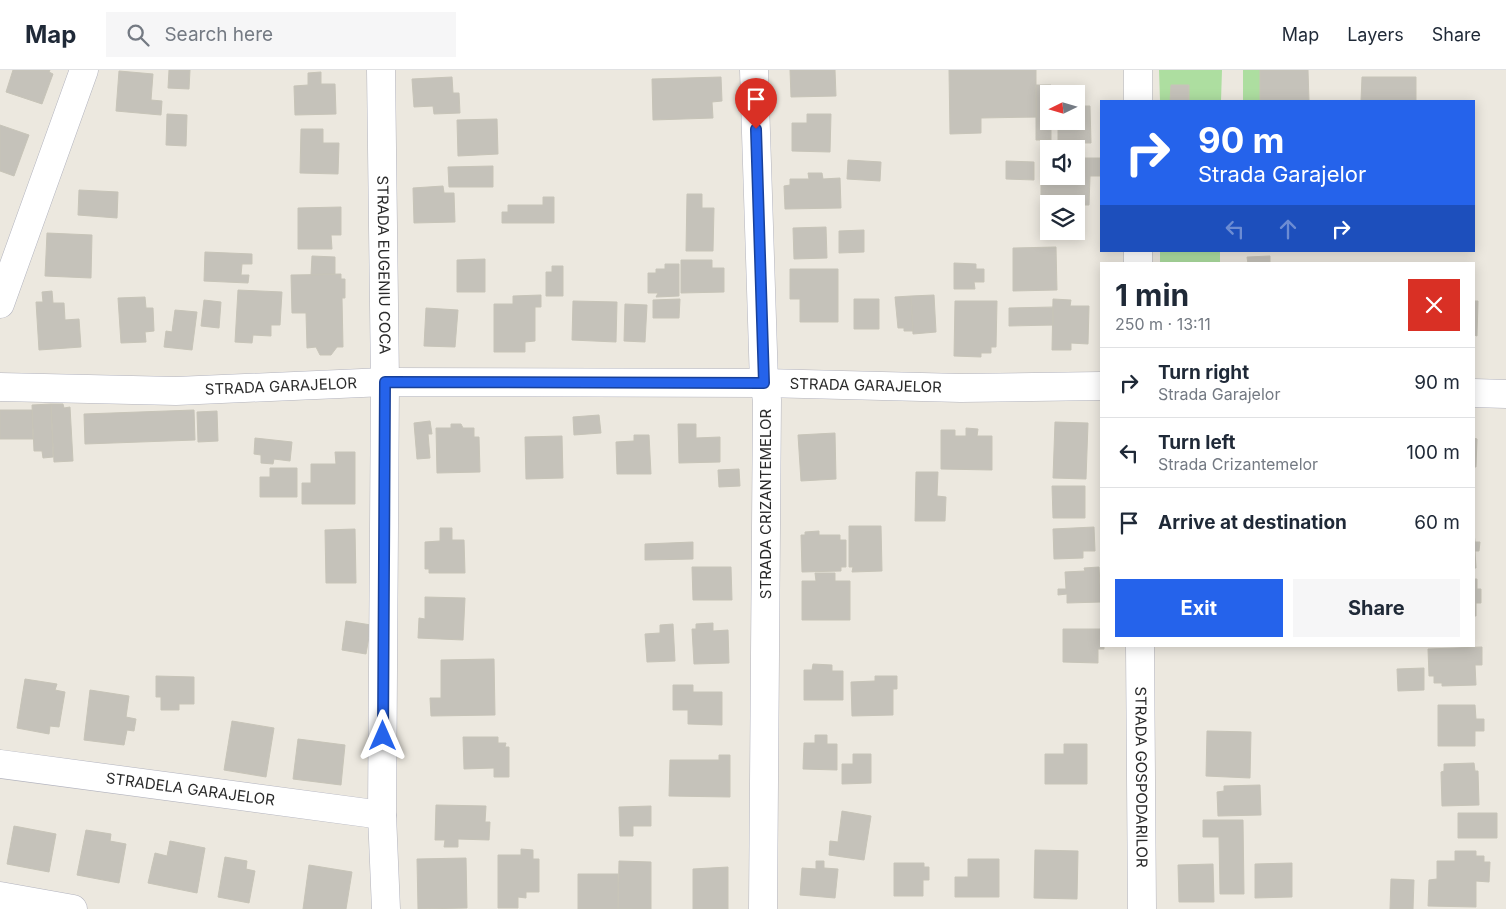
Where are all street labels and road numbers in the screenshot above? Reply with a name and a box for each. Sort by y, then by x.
street label: STRADA EUGENIU COCA [373,175,395,355]
street label: STRADA GARAJELOR [204,373,358,399]
street label: STRADA GARAJELOR [789,374,942,397]
street label: STRADA CRIZANTEMELOR [756,408,775,599]
street label: STRADA GOSPODARILOR [1131,686,1152,868]
street label: STRADELA GARAJELOR [105,768,276,810]

